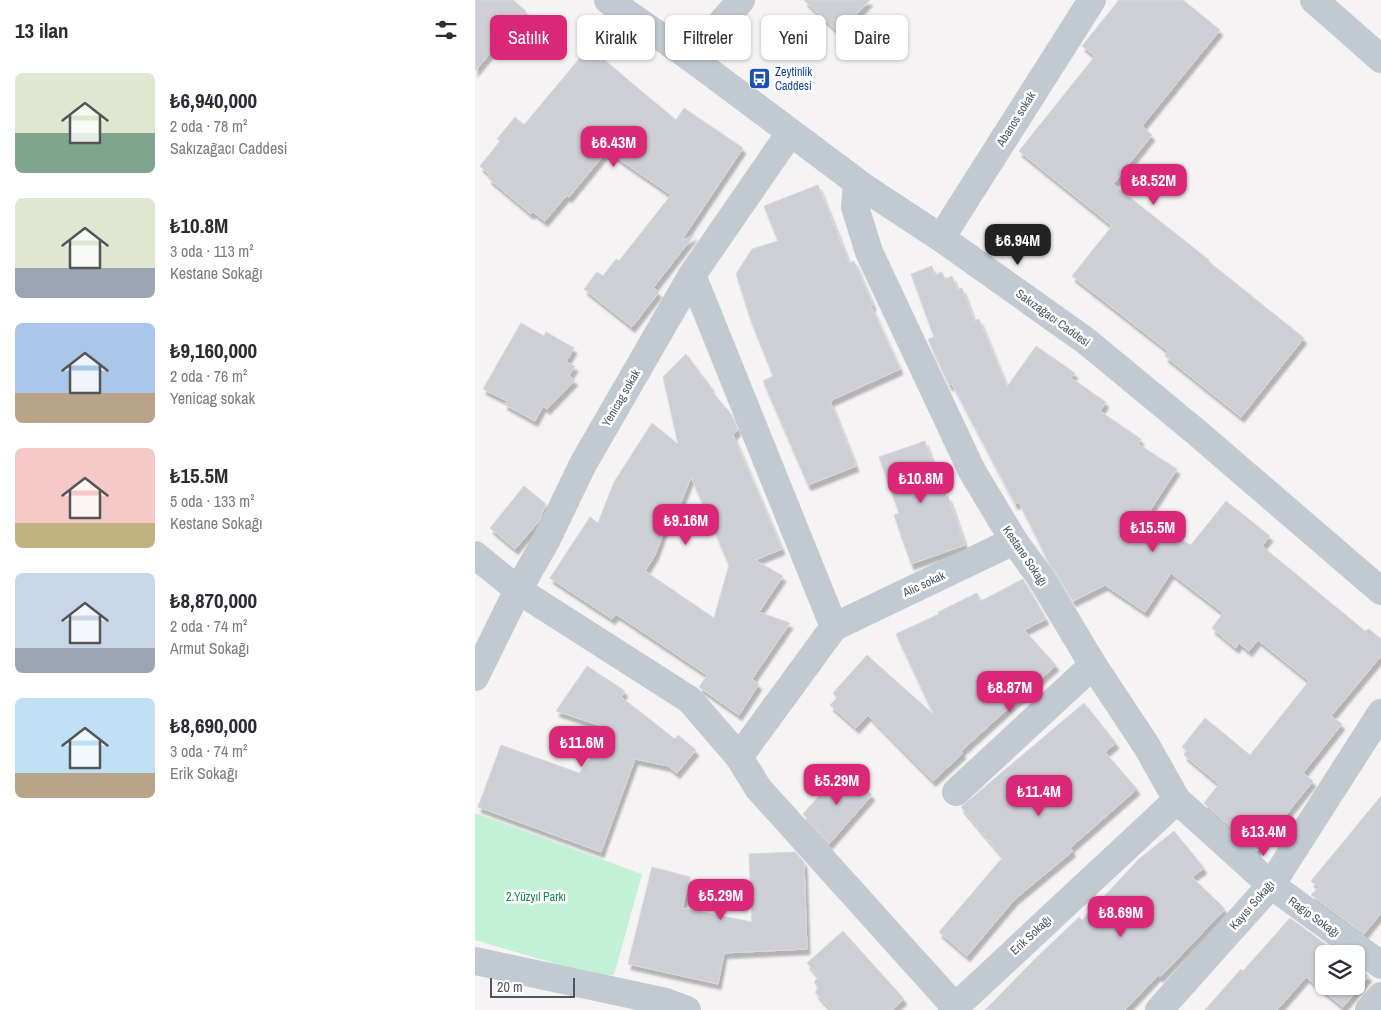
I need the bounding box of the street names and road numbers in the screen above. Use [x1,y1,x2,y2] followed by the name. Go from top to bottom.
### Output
[992,88,1039,150] street label: Abanos sokak
[1013,286,1093,350] street label: Sakızağacı Caddesi
[598,366,644,430] street label: Yenicag sokak
[999,523,1051,589] street label: Kestane Sokağı
[899,567,948,601] street label: Alic sokak
[1226,877,1278,933] street label: Kayısı Sokağı
[1285,893,1343,941] street label: Ragip Sokağı
[1007,912,1055,958] street label: Erik Sokağı

